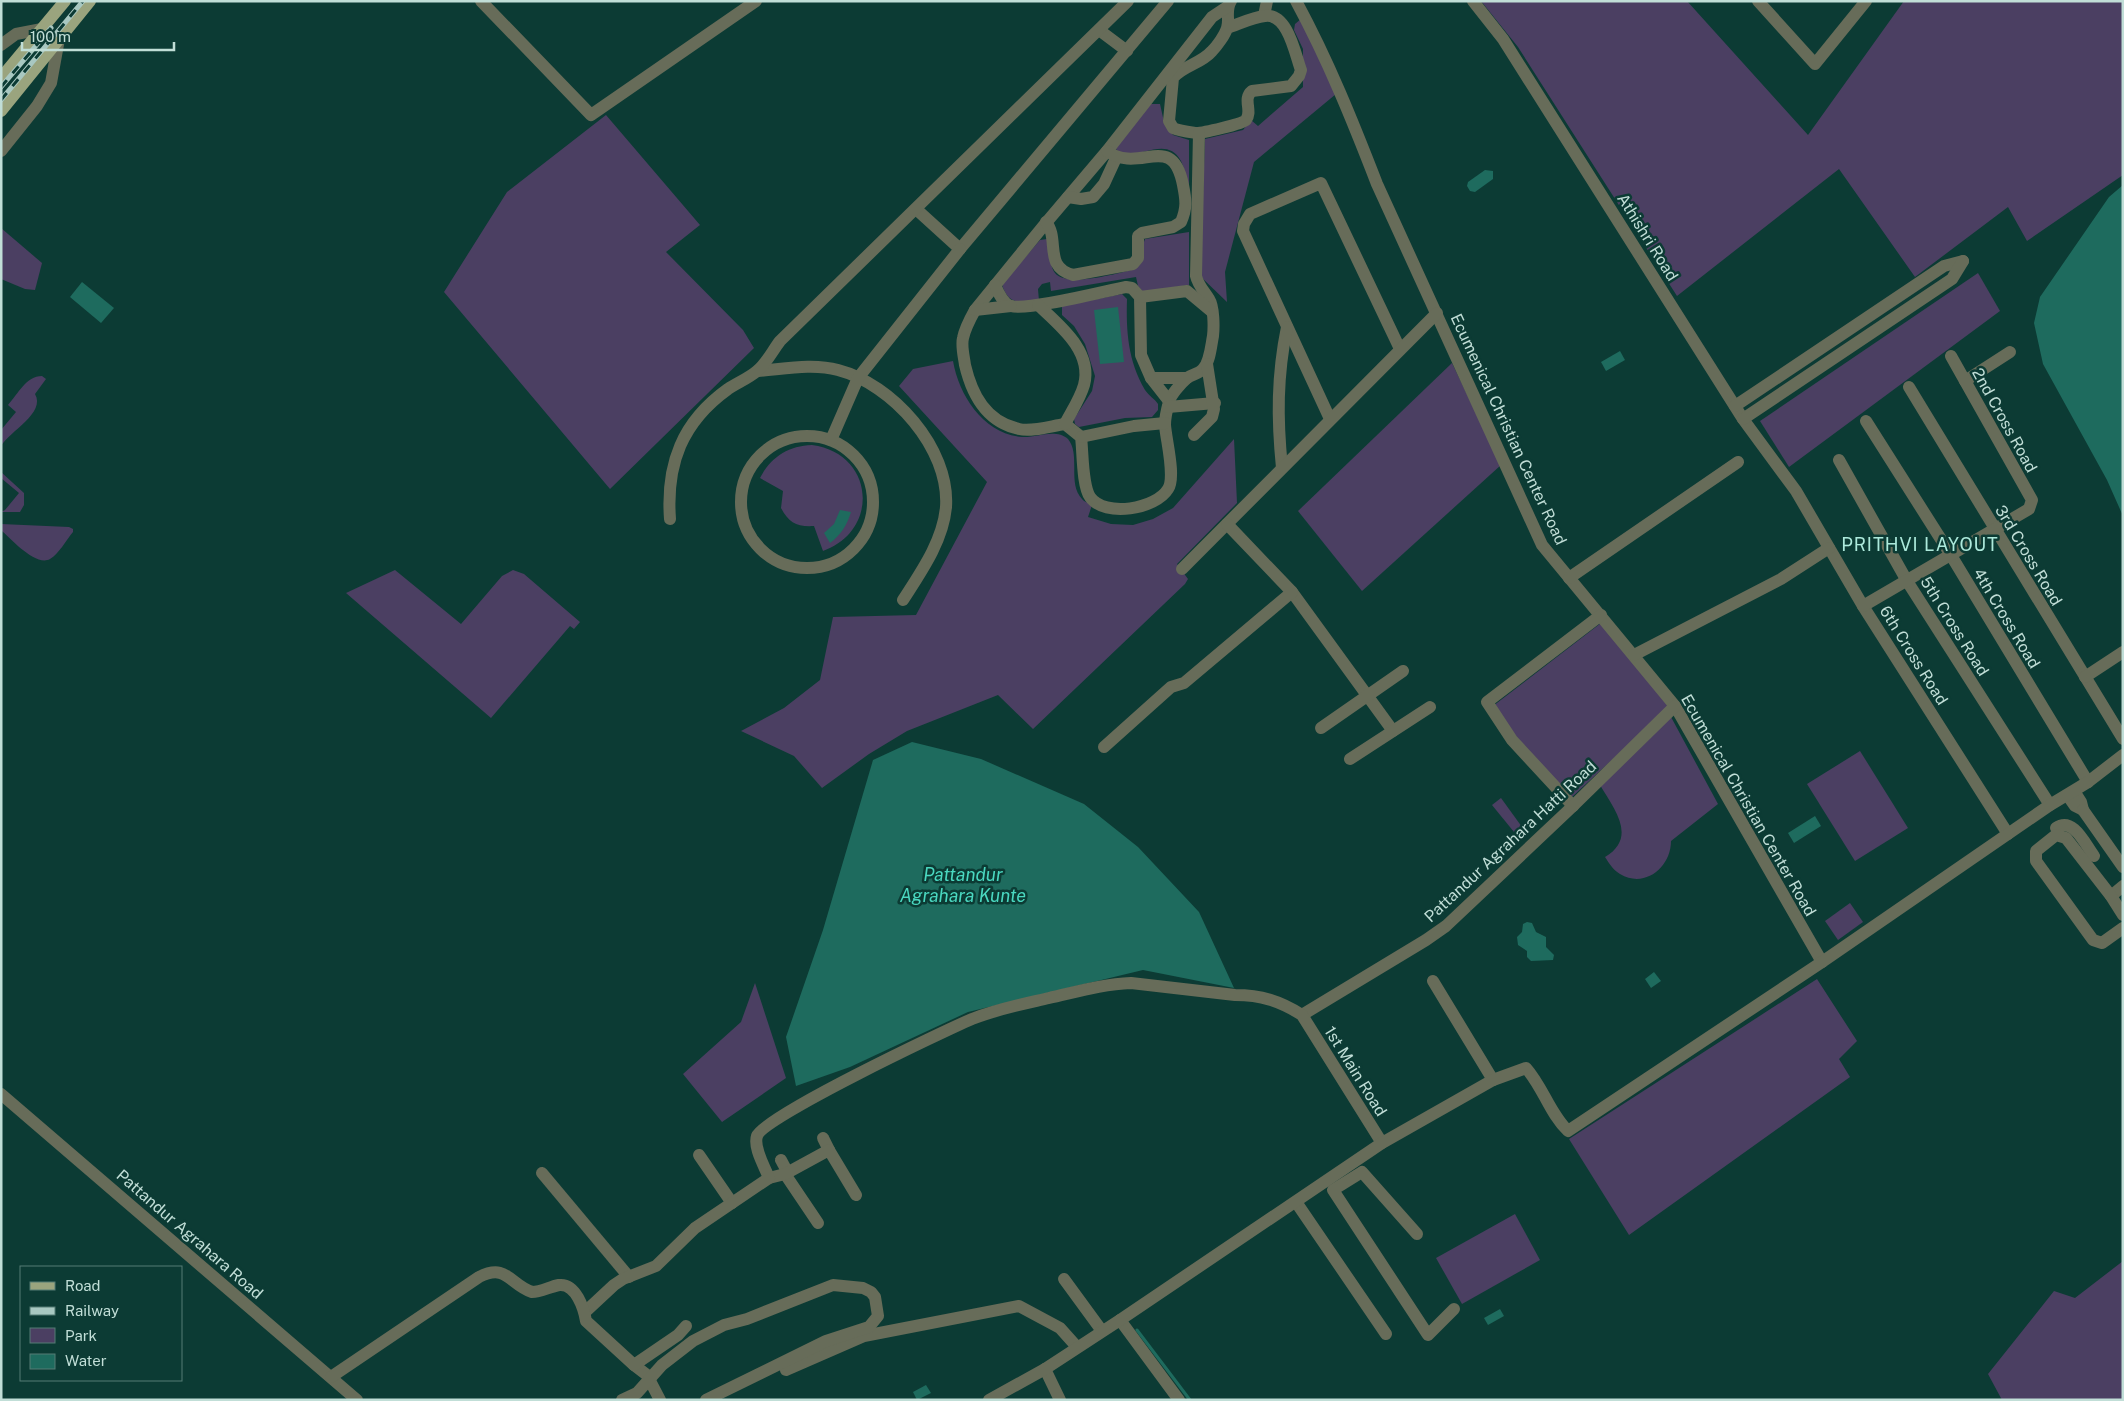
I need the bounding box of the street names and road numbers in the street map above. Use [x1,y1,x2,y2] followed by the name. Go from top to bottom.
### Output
[1613,190,1682,284] street label: Athishri Road
[1447,311,1571,548] street label: Ecumenical Christian Center Road
[1968,365,2041,476] street label: 2nd Cross Road
[1991,502,2066,609] street label: 3rd Cross Road
[1969,565,2044,672] street label: 4th Cross Road
[1916,573,1993,679] street label: 5th Cross Road
[1875,602,1952,708] street label: 6th Cross Road
[1677,691,1820,919] street label: Ecumenical Christian Center Road
[1420,757,1600,926] street label: Pattandur Agrahara Hatti Road
[1320,1023,1391,1120] street label: 1st Main Road
[113,1166,267,1303] street label: Pattandur Agrahara Road

